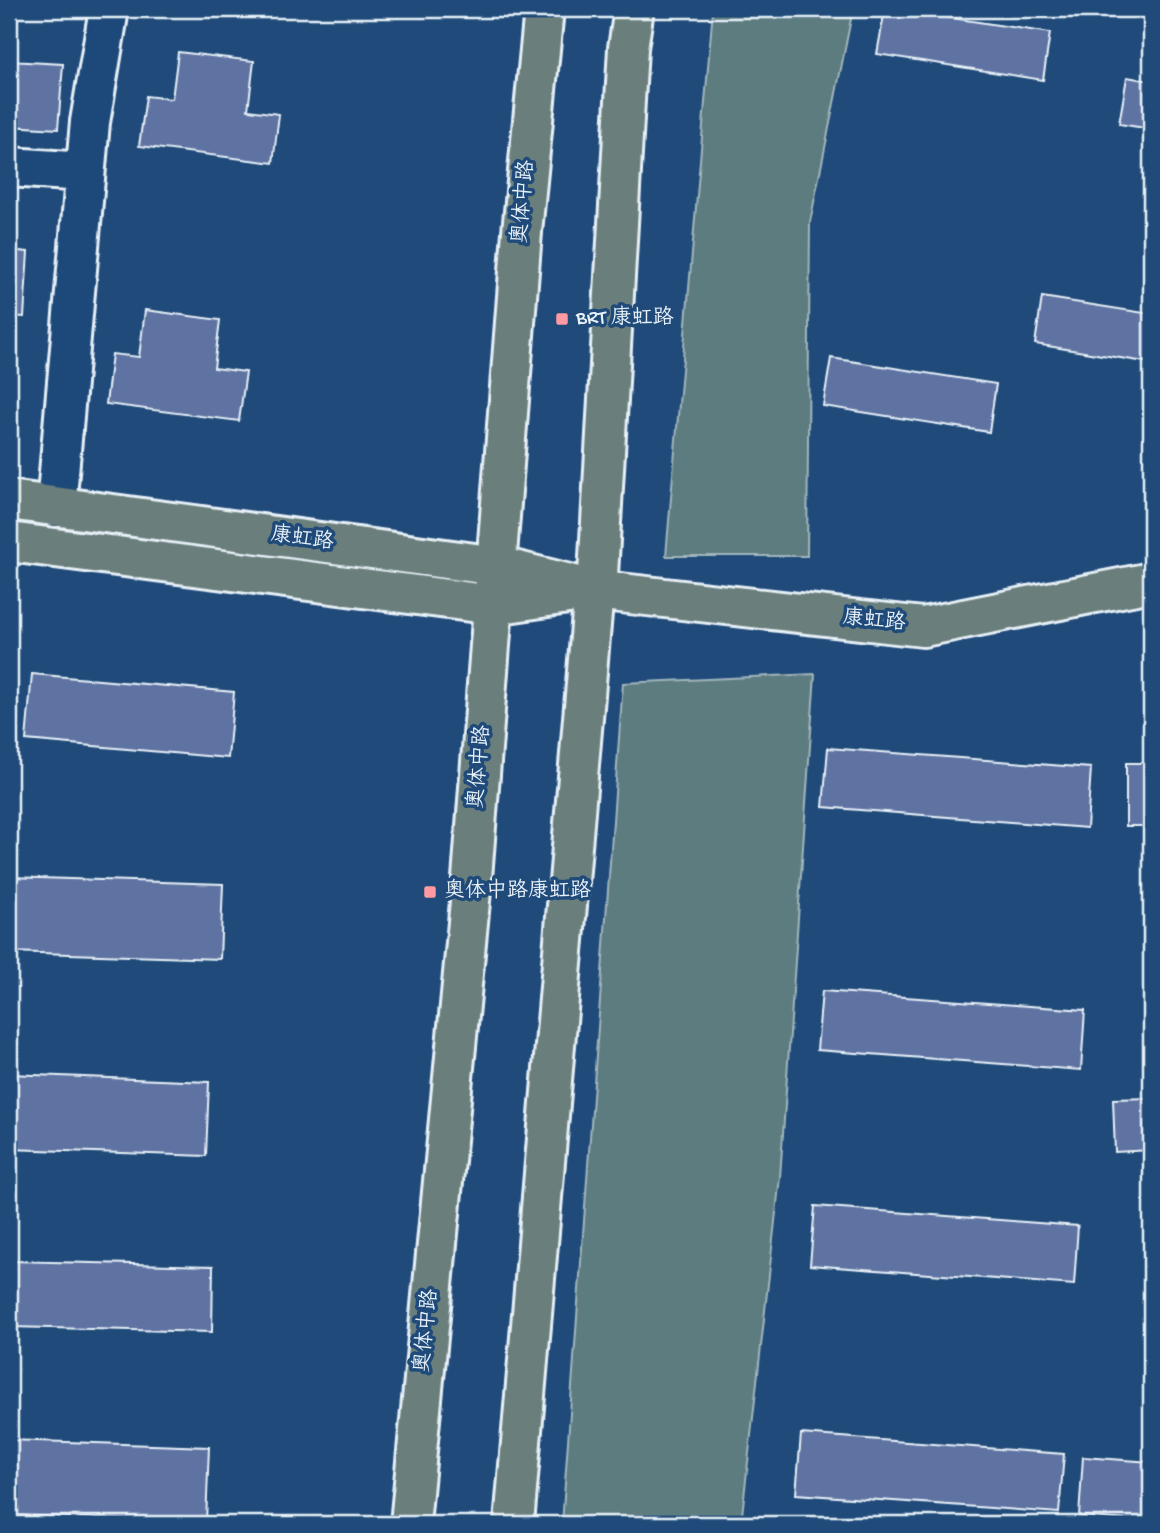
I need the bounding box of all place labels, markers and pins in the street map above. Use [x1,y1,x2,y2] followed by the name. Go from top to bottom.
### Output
[575,305,674,332] place label: BRT 康虹路
[554,311,570,327] marker: BRT 康虹路
[444,878,591,905] place label: 奥体中路康虹路
[422,884,438,900] marker: 奥体中路康虹路

